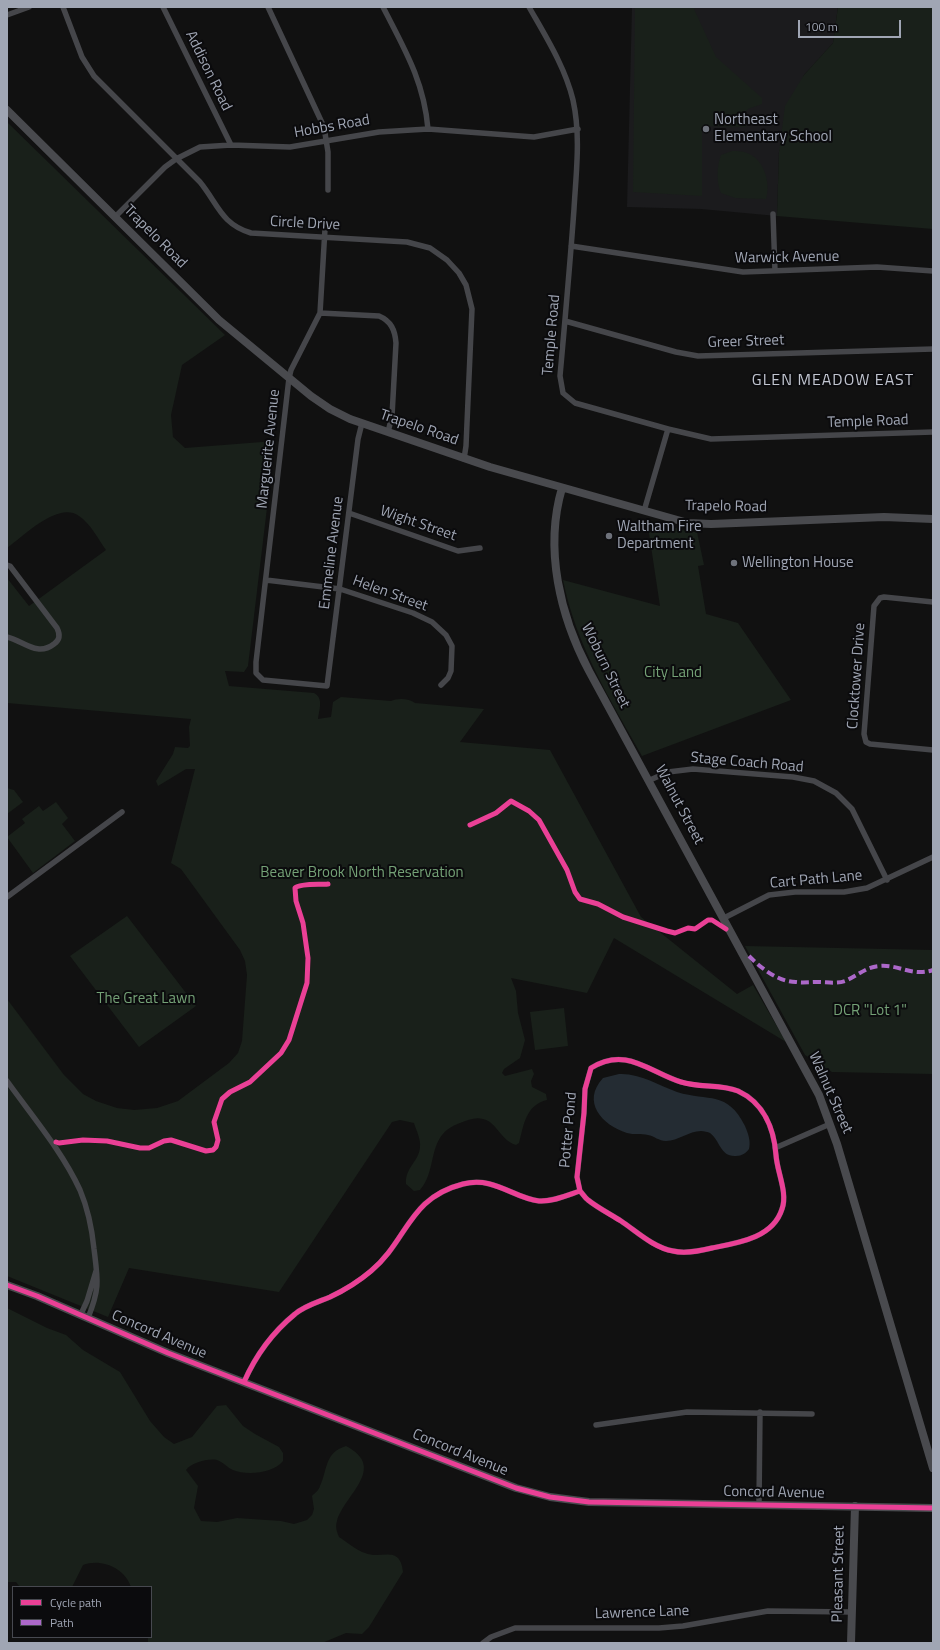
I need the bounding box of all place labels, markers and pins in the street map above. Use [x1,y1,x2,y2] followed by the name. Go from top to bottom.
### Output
[714,111,832,146] place label: Northeast Elementary School
[701,124,711,134] marker: Northeast Elementary School
[617,518,702,553] place label: Waltham Fire Department
[604,531,614,541] marker: Waltham Fire Department
[742,554,854,572] place label: Wellington House
[729,558,739,568] marker: Wellington House

